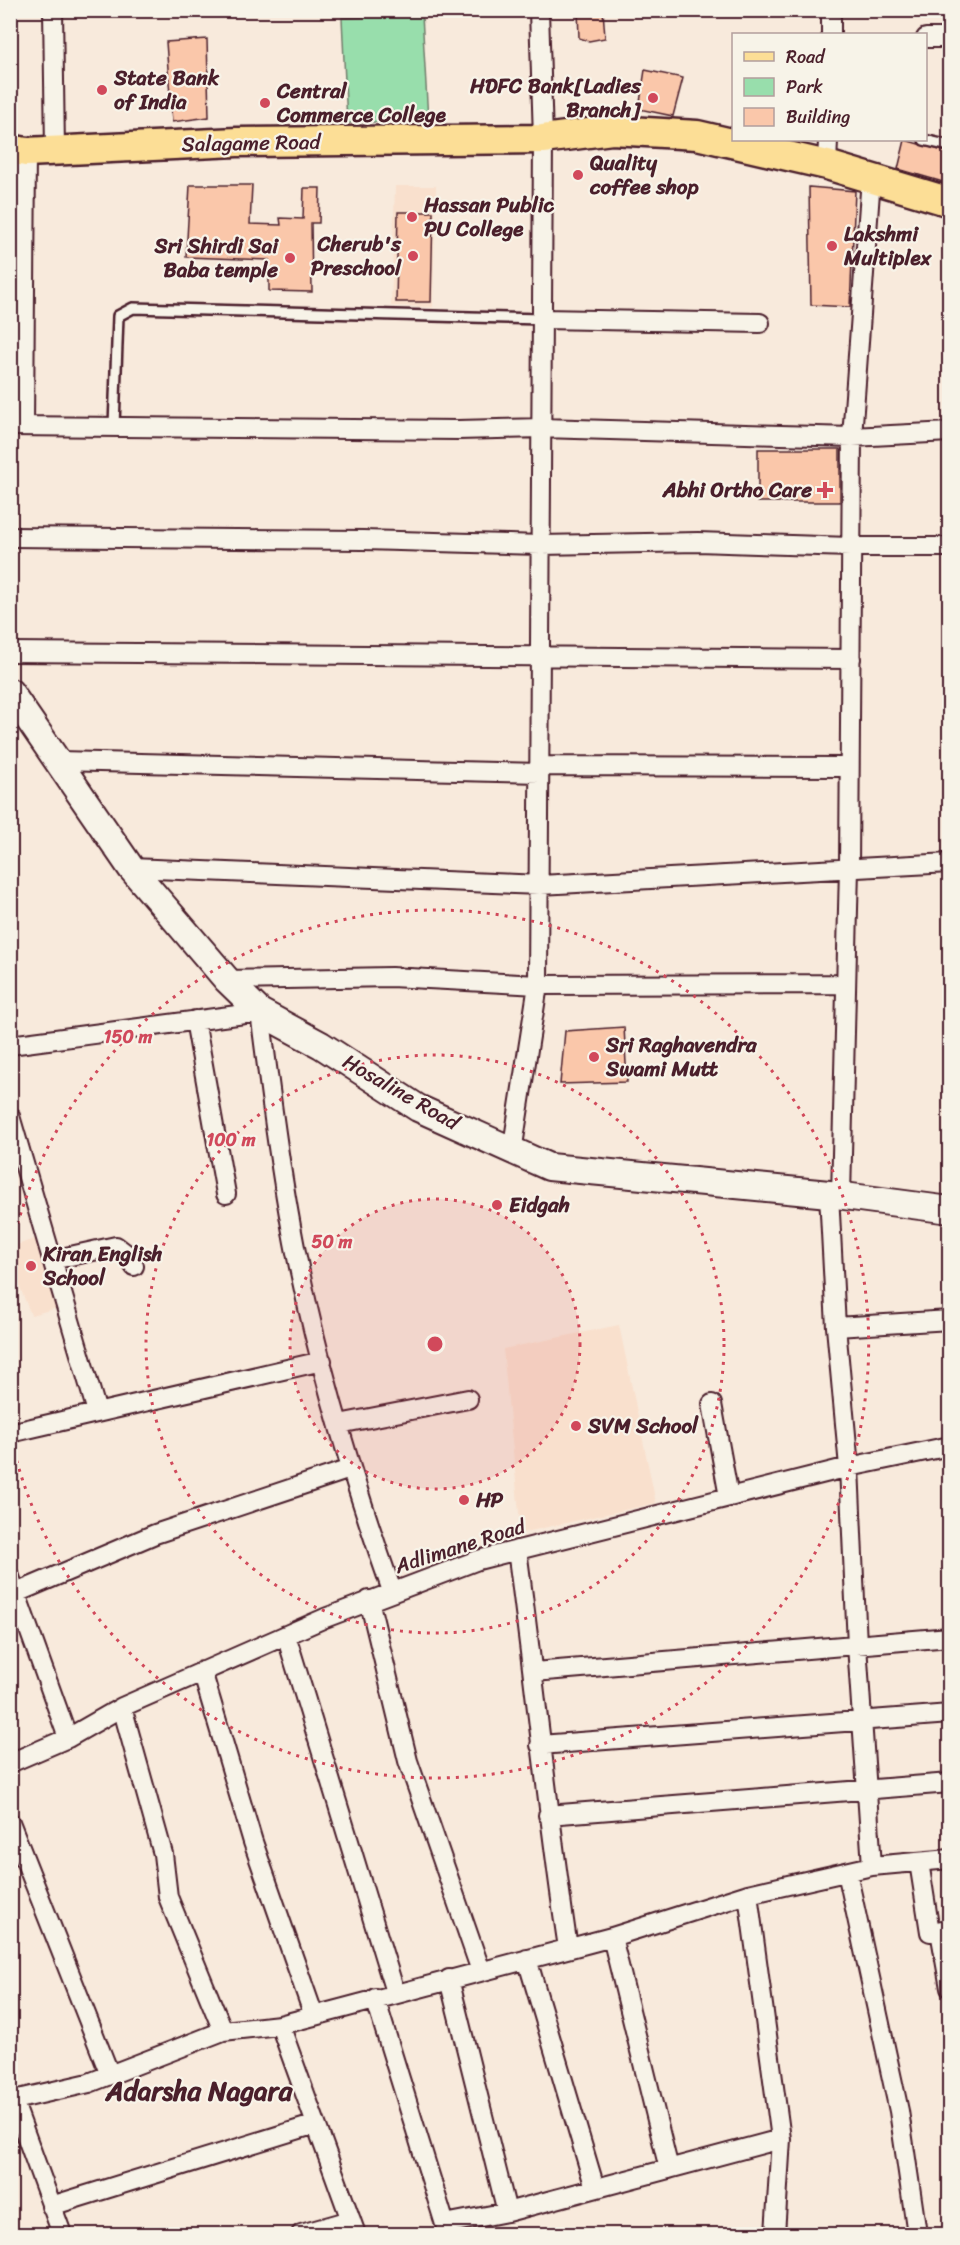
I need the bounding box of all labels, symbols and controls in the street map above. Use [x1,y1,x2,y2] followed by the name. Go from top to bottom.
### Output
[732,33,927,141] legend
[786,41,826,73] text: Road
[113,59,220,121] place label: State Bank of India
[469,67,642,129] place label: HDFC Bank[Ladies Branch]
[786,71,823,103] text: Park
[276,72,447,134] place label: Central Commerce College
[95,83,109,97] marker: State Bank of India
[646,91,660,105] marker: HDFC Bank[Ladies Branch]
[258,96,272,110] marker: Central Commerce College
[786,101,850,133] text: Building
[181,123,323,163] street label: Salagame Road
[589,144,699,206] place label: Quality coffee shop
[571,168,585,182] marker: Quality coffee shop
[423,186,554,248] place label: Hassan Public PU College
[405,210,419,224] marker: Hassan Public PU College
[843,215,933,277] place label: Lakshmi Multiplex
[311,225,402,287] place label: Cherub's Preschool
[153,227,279,289] place label: Sri Shirdi Sai Baba temple
[825,239,839,253] marker: Lakshmi Multiplex
[406,249,420,263] marker: Cherub's Preschool
[283,251,297,265] marker: Sri Shirdi Sai Baba temple
[662,471,812,509] place label: Abhi Ortho Care
[816,481,834,499] marker: Abhi Ortho Care
[104,1021,152,1053] text: 150 m
[605,1026,758,1088] place label: Sri Raghavendra Swami Mutt
[335,1043,469,1142] street label: Hosaline Road
[587,1050,601,1064] marker: Sri Raghavendra Swami Mutt
[207,1124,256,1156] text: 100 m
[509,1186,570,1224] place label: Eidgah
[490,1198,504,1212] marker: Eidgah
[312,1226,353,1258] text: 50 m
[42,1235,163,1297] place label: Kiran English School
[24,1259,38,1273] marker: Kiran English School
[425,1334,445,1354] centre of rings
[587,1407,699,1445] place label: SVM School
[569,1419,583,1433] marker: SVM School
[475,1481,504,1519] place label: HP
[457,1493,471,1507] marker: HP
[389,1506,532,1585] street label: Adlimane Road
[105,2067,294,2115] district label: Adarsha Nagara

